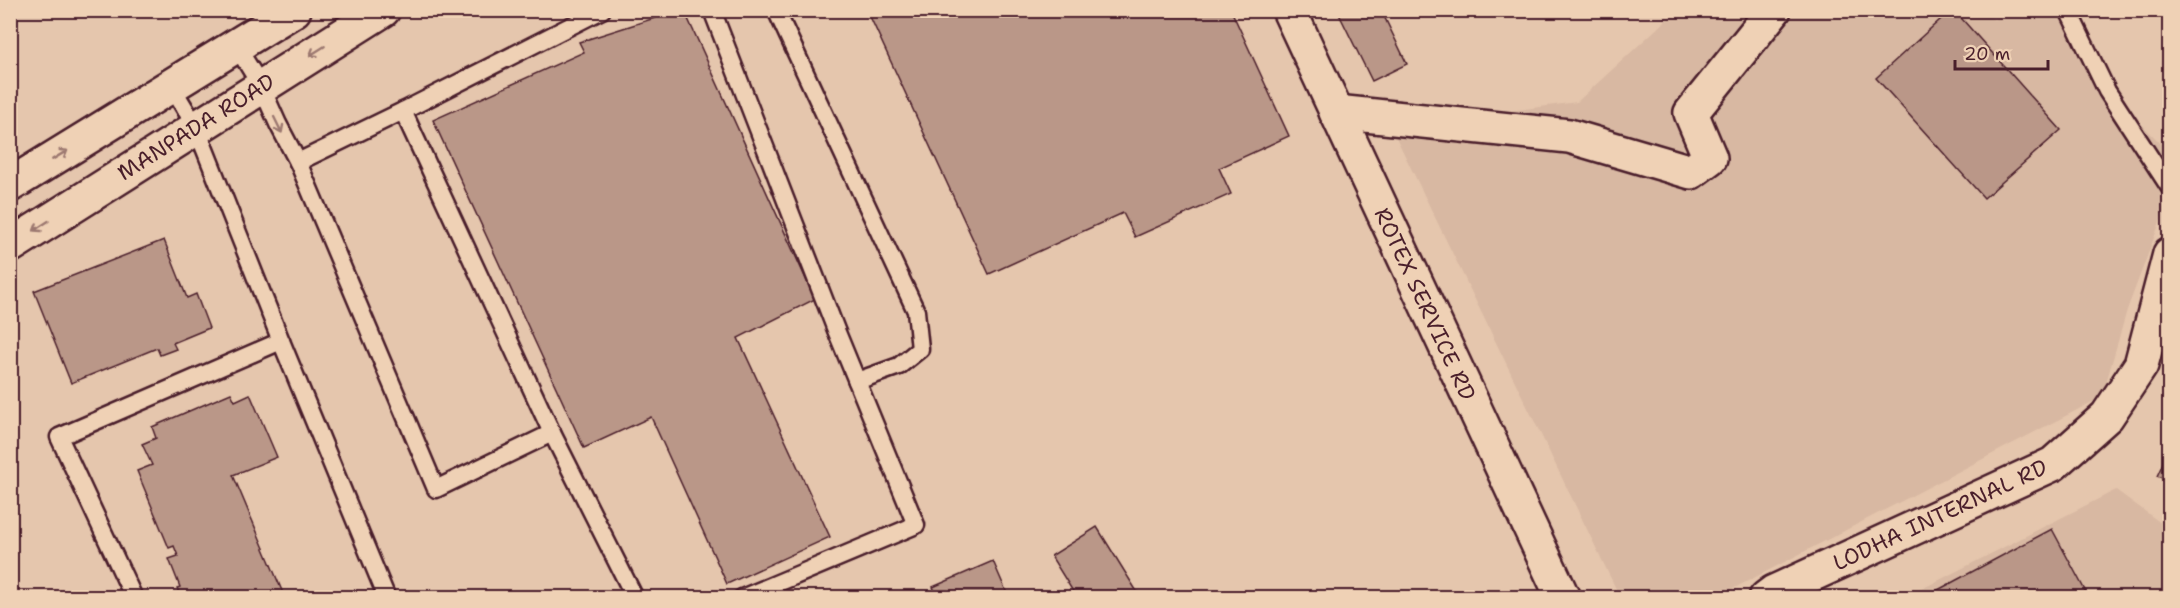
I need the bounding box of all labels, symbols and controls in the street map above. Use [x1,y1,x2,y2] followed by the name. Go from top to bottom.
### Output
[1955,33,2048,71] scale bar
[1964,42,2010,66] text: 20 m
[309,46,326,58] one-way arrow
[112,67,280,187] street label: MANPADA ROAD
[273,115,285,133] one-way arrow
[52,149,69,162] one-way arrow
[1368,203,1482,405] street label: ROTEX SERVICE RD
[33,220,50,232] one-way arrow
[1828,453,2052,577] street label: LODHA INTERNAL RD

